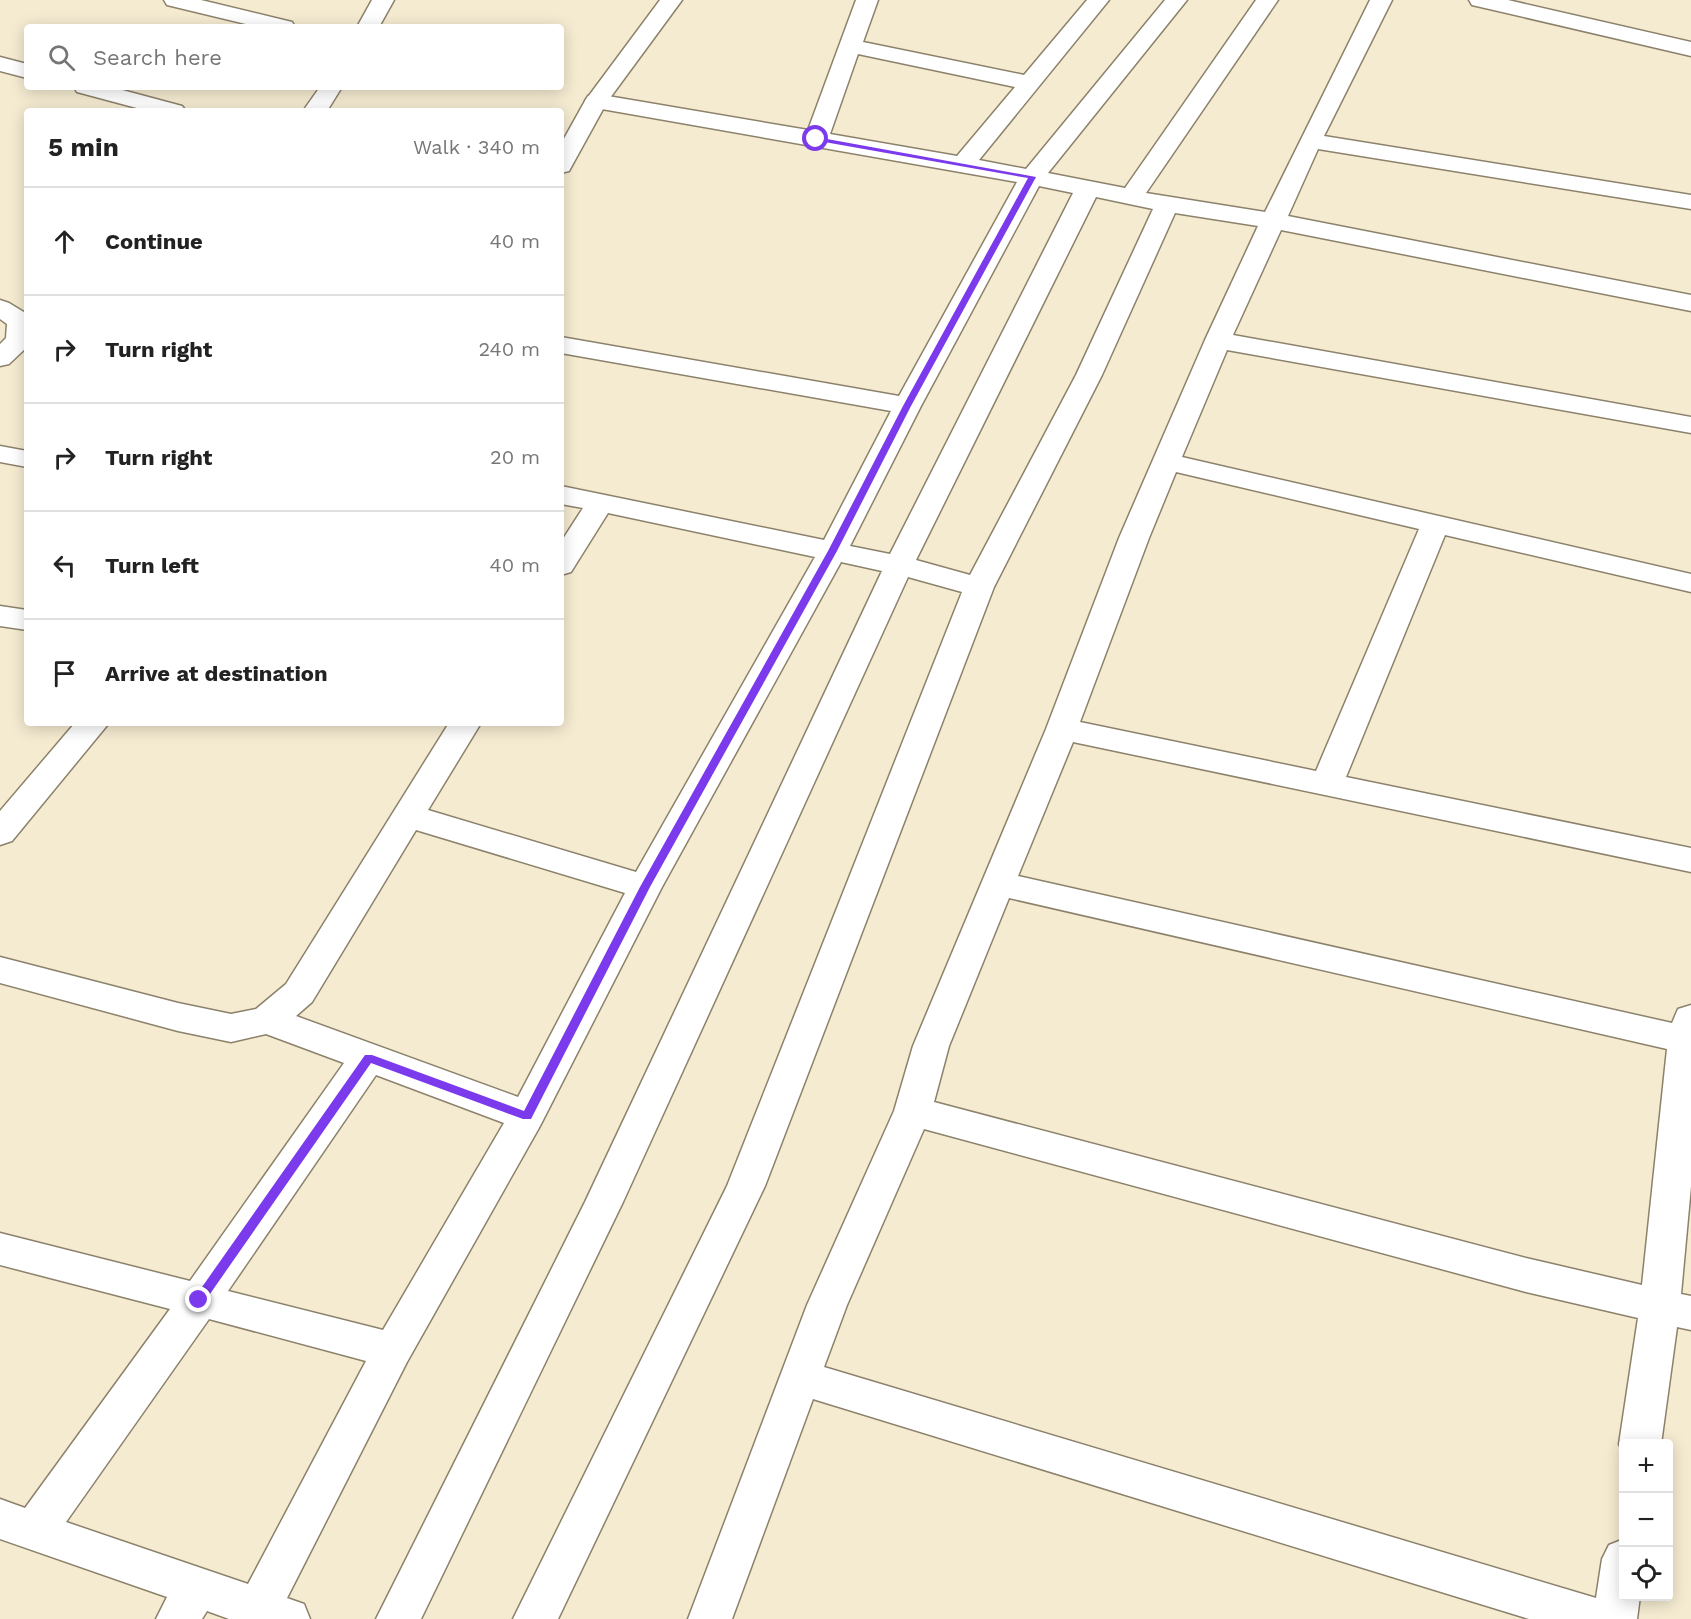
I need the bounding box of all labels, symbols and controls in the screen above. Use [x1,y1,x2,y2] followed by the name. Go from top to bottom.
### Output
[24,24,564,90] search box
[45,41,78,74] icon: search
[93,45,222,70] text: Search here
[802,125,828,151] route start
[48,132,119,162] text: 5 min
[413,135,540,159] text: Walk · 340 m
[48,225,81,258] icon: ahead
[105,229,203,254] text: Continue
[489,229,540,253] text: 40 m
[48,333,81,366] icon: right
[105,337,212,362] text: Turn right
[478,337,540,361] text: 240 m
[48,441,81,474] icon: right
[105,445,212,470] text: Turn right
[490,445,540,469] text: 20 m
[48,549,81,582] icon: left
[105,553,199,578] text: Turn left
[489,553,540,577] text: 40 m
[48,657,81,690] icon: arrive
[105,661,328,686] text: Arrive at destination
[185,1286,211,1312] route end
[1619,1439,1673,1601] map controls
[1619,1439,1673,1493] button: +
[1619,1493,1673,1547] button: −
[1619,1547,1673,1601] button: locate

